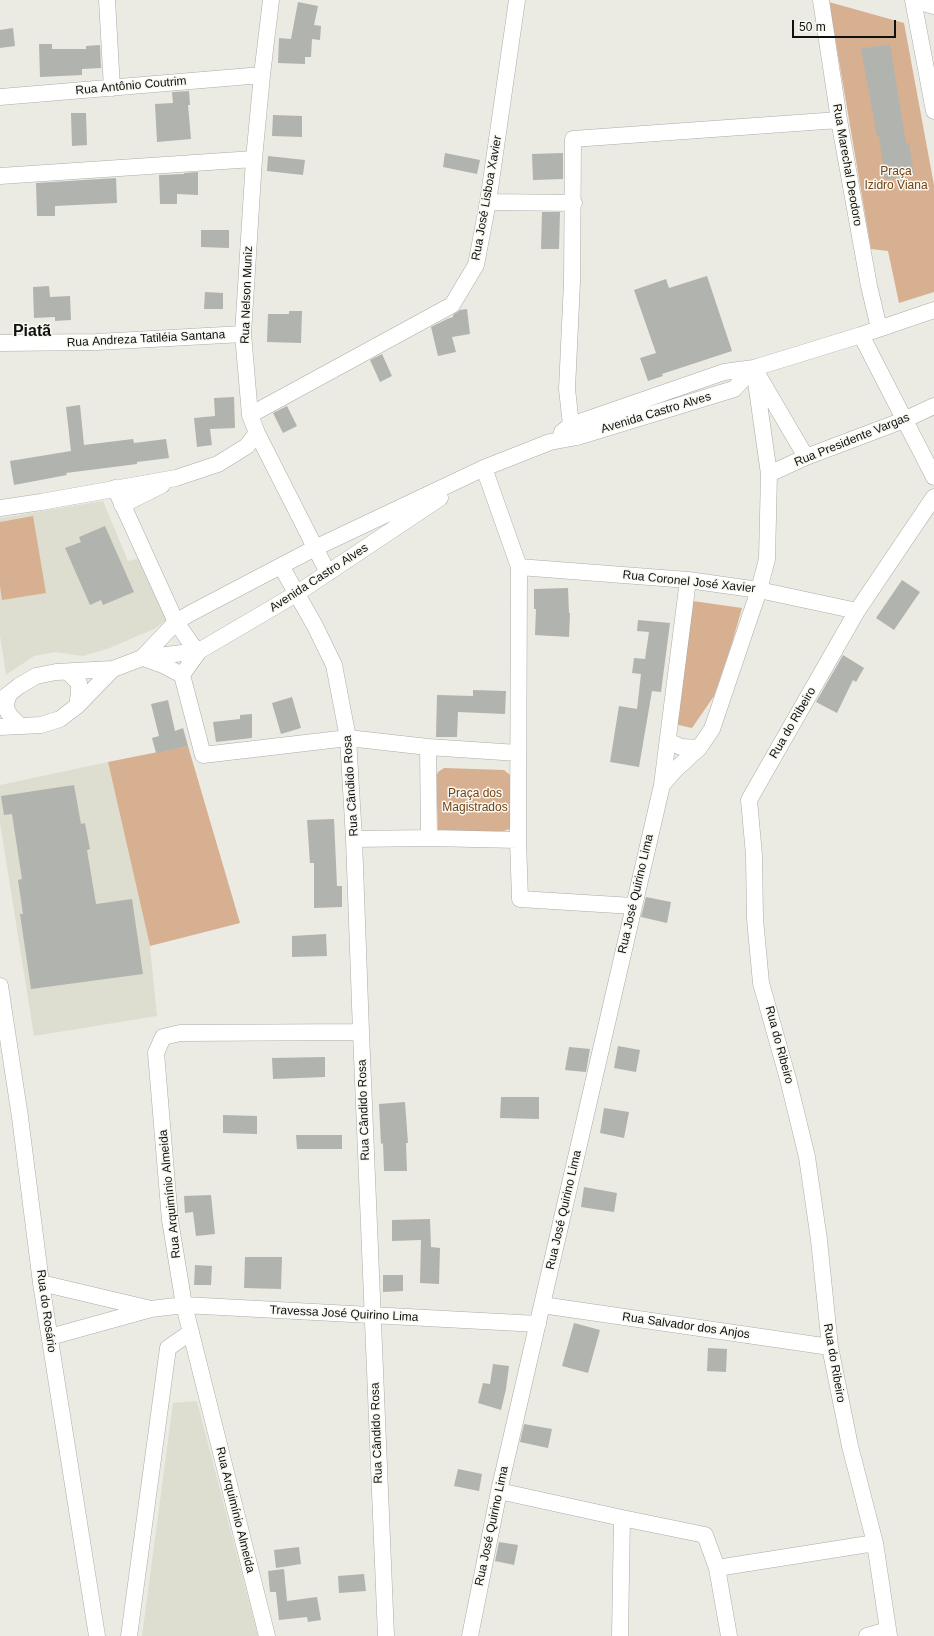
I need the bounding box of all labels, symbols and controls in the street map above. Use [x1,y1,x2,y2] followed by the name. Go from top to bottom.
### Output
[794,12,898,38] scale bar
[799,20,826,34] text: 50 m
[75,74,187,98] street label: Rua Antônio Coutrim
[829,103,865,227] street label: Rua Marechal Deodoro
[469,134,505,262] street label: Rua José Lisboa Xavier
[864,165,928,193] park label: Praça Izidro Viana
[238,246,256,344] street label: Rua Nelson Muniz
[13,322,51,342] district label: Piatã
[66,328,226,350] street label: Rua Andreza Tatiléia Santana
[599,389,713,437] street label: Avenida Castro Alves
[792,410,912,470] street label: Rua Presidente Vargas
[267,541,371,615] street label: Avenida Castro Alves
[622,568,756,596] street label: Rua Coronel José Xavier
[767,685,819,761] street label: Rua do Ribeiro
[340,735,362,837] street label: Rua Cândido Rosa
[442,787,508,815] park label: Praça dos Magistrados
[615,833,657,955] street label: Rua José Quirino Lima
[762,1004,796,1086] street label: Rua do Ribeiro
[355,1059,373,1161] street label: Rua Cândido Rosa
[156,1129,184,1259] street label: Rua Arquimínio Almeida
[543,1149,585,1271] street label: Rua José Quirino Lima
[33,1269,59,1353] street label: Rua do Rosário
[269,1303,419,1325] street label: Travessa José Quirino Lima
[621,1310,751,1342] street label: Rua Salvador dos Anjos
[820,1322,848,1404] street label: Rua do Ribeiro
[368,1382,386,1484] street label: Rua Cândido Rosa
[212,1445,258,1575] street label: Rua Arquimínio Almeida
[472,1465,512,1587] street label: Rua José Quirino Lima

